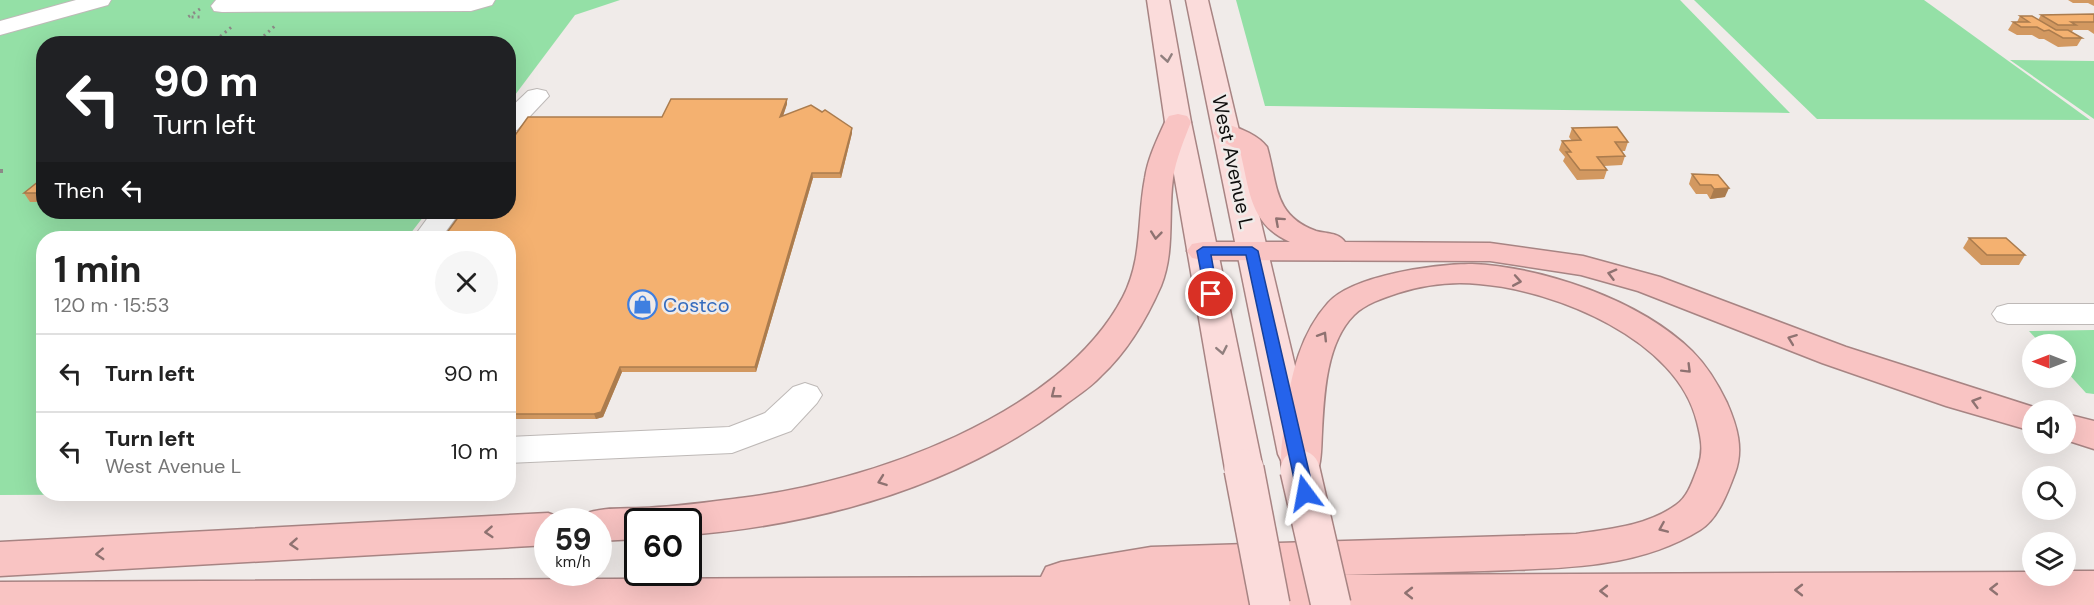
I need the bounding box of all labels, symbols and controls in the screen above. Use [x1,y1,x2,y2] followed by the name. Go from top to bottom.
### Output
[1160,52,1173,62] one-way arrow
[153,54,259,109] text: 90 m
[54,60,132,138] icon: left
[1206,93,1260,231] street label: West Avenue L
[153,107,256,142] text: Turn left
[116,174,149,207] icon: left
[54,176,104,205] text: Then
[1276,217,1286,228] one-way arrow
[1150,230,1162,240] one-way arrow
[54,246,142,293] text: 1 min
[435,251,498,314] button: close
[1185,268,1236,319] pin
[1607,268,1617,281] one-way arrow
[1511,274,1521,287] one-way arrow
[1194,277,1227,310] icon: arrive
[626,289,658,321] shop icon: Costco
[54,292,169,318] text: 120 m · 15:53
[663,292,730,318] place label: Costco
[1316,332,1328,342] one-way arrow
[1787,334,1798,346] one-way arrow
[2022,334,2076,388] north arrow
[2022,334,2076,586] map controls
[1215,344,1228,354] one-way arrow
[54,357,87,390] icon: left
[105,359,195,388] text: Turn left
[444,359,498,388] text: 90 m
[1679,361,1690,372] one-way arrow
[1050,387,1061,398] one-way arrow
[1971,397,1982,409] one-way arrow
[2022,400,2076,454] button: sound
[105,424,195,453] text: Turn left
[54,435,87,468] icon: left
[451,437,498,466] text: 10 m
[105,453,241,479] text: West Avenue L
[1273,461,1337,525] position arrow
[2022,466,2076,520] button: search
[877,474,888,487] one-way arrow
[624,508,702,586] speed limit sign: 60
[555,520,592,559] text: 59
[1659,521,1670,533] one-way arrow
[485,526,494,539] one-way arrow
[2022,532,2076,586] button: layers
[290,538,299,551] one-way arrow
[95,548,104,561] one-way arrow
[555,552,591,572] text: km/h
[1989,583,1998,595] one-way arrow
[1794,584,1803,596] one-way arrow
[1599,585,1608,598] one-way arrow
[1404,587,1413,599] one-way arrow

